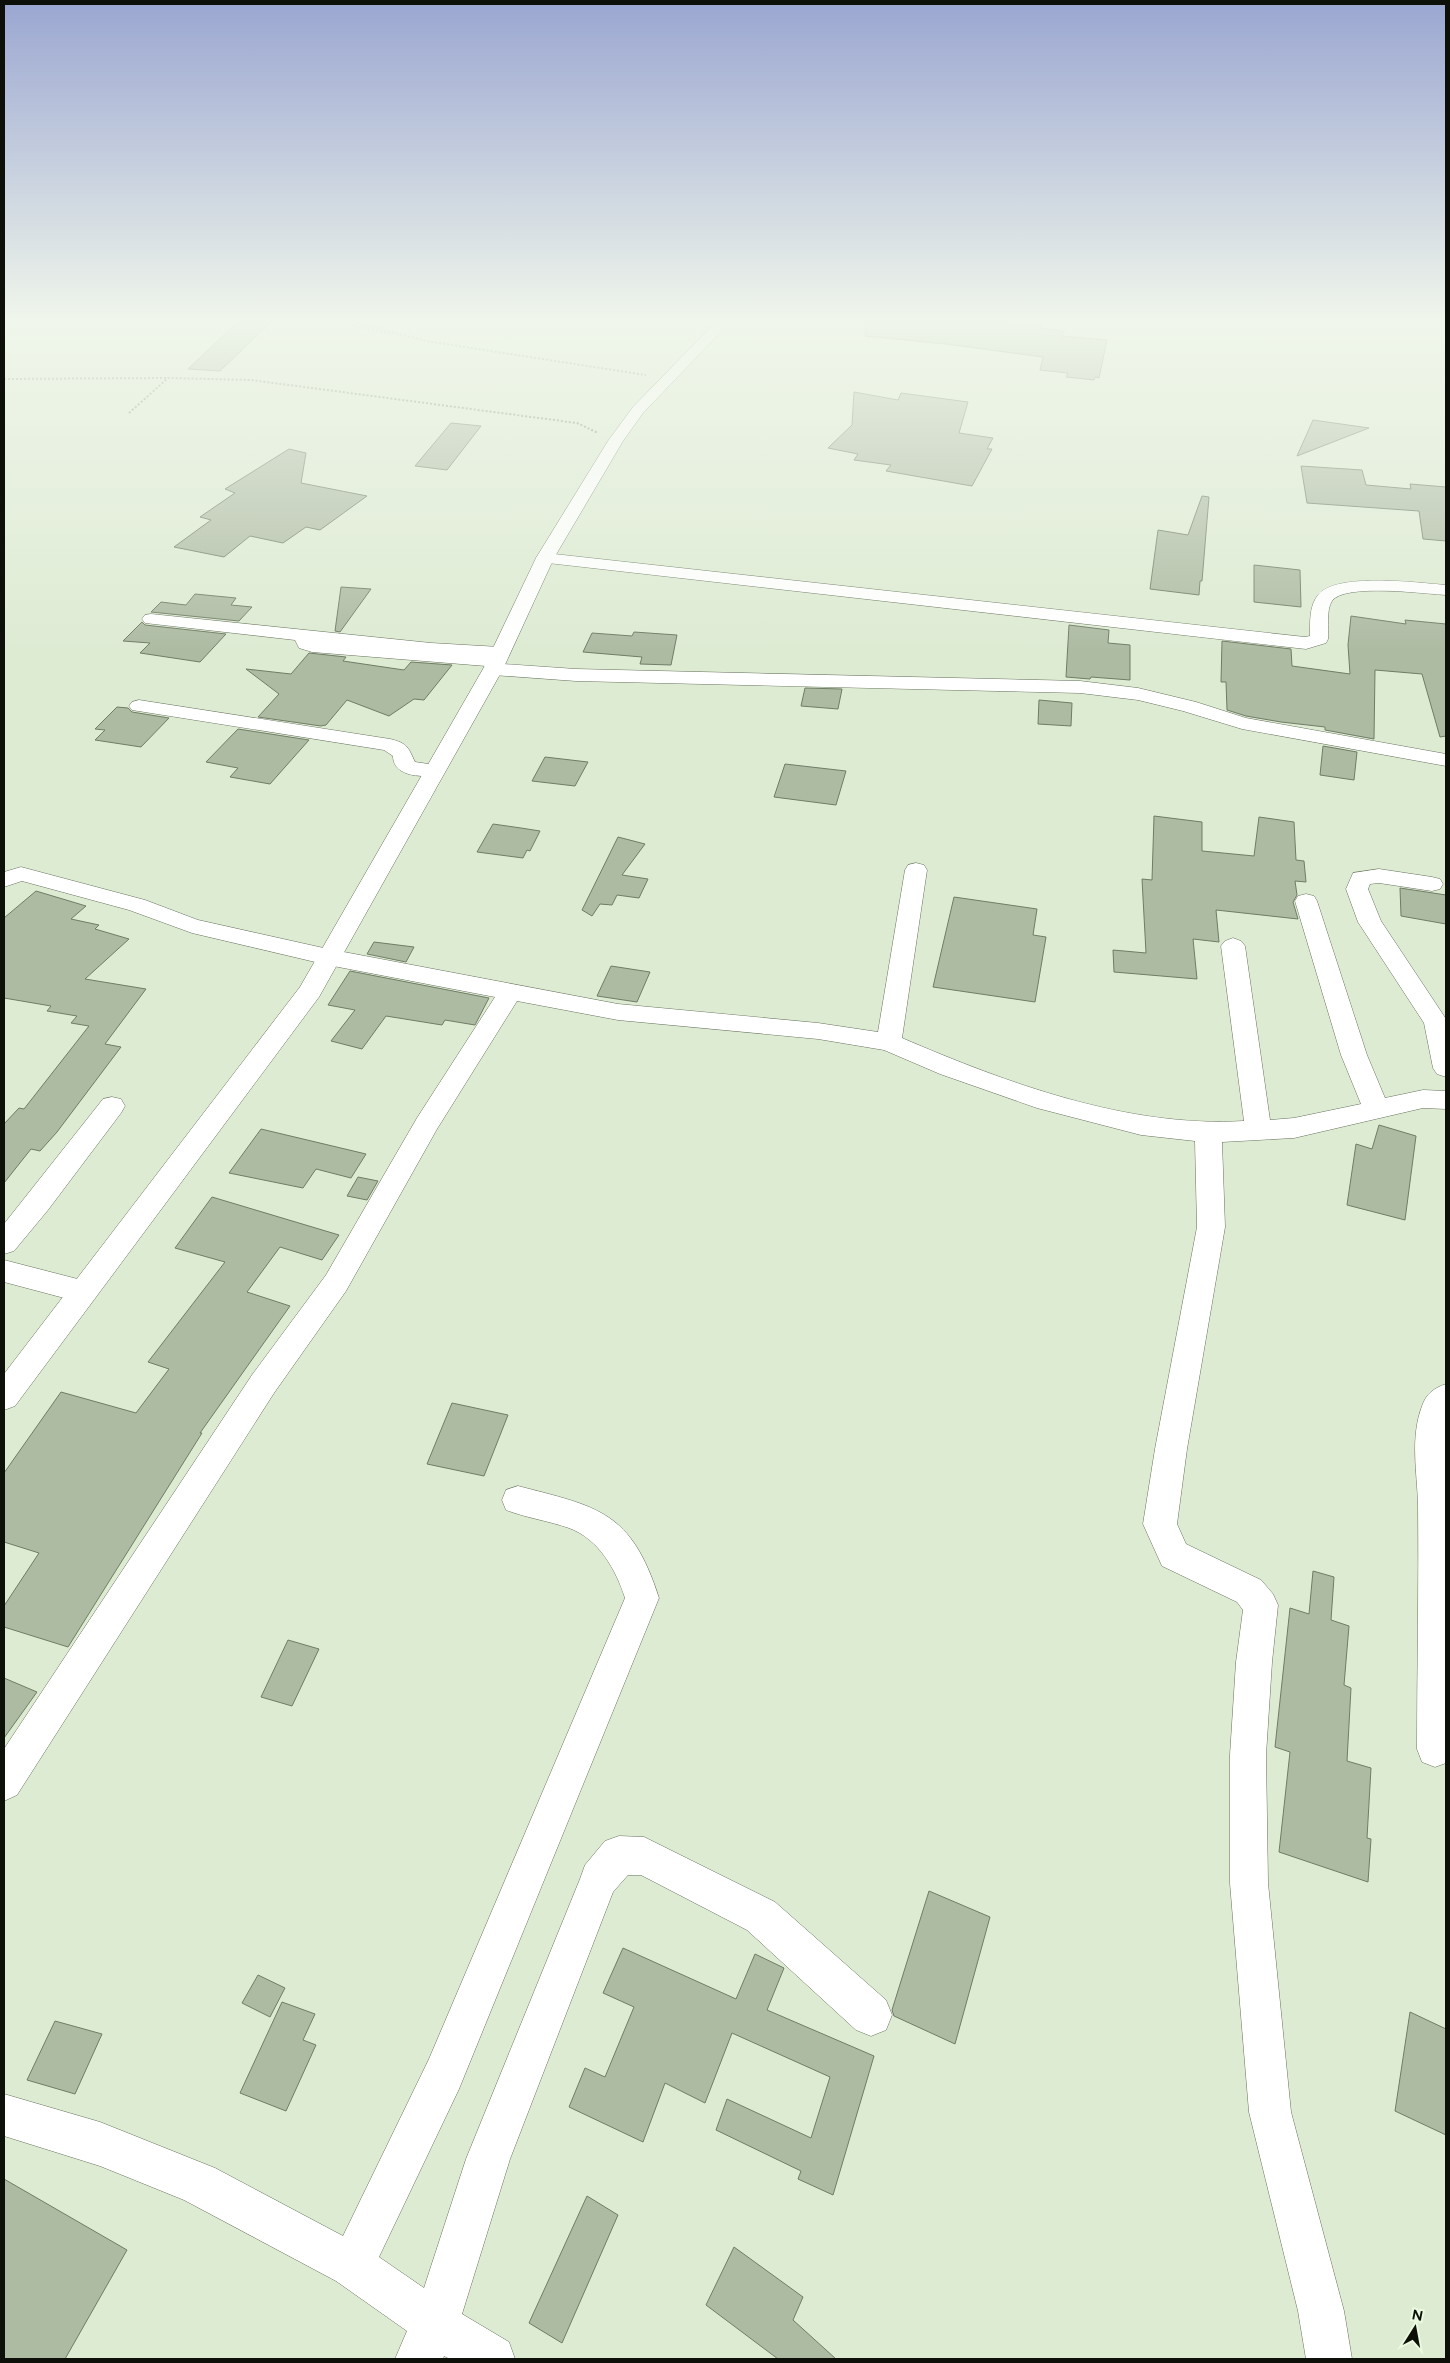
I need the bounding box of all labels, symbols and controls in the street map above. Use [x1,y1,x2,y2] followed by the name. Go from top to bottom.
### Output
[1390,2303,1440,2353] north arrow
[1410,2306,1424,2325] text: N

